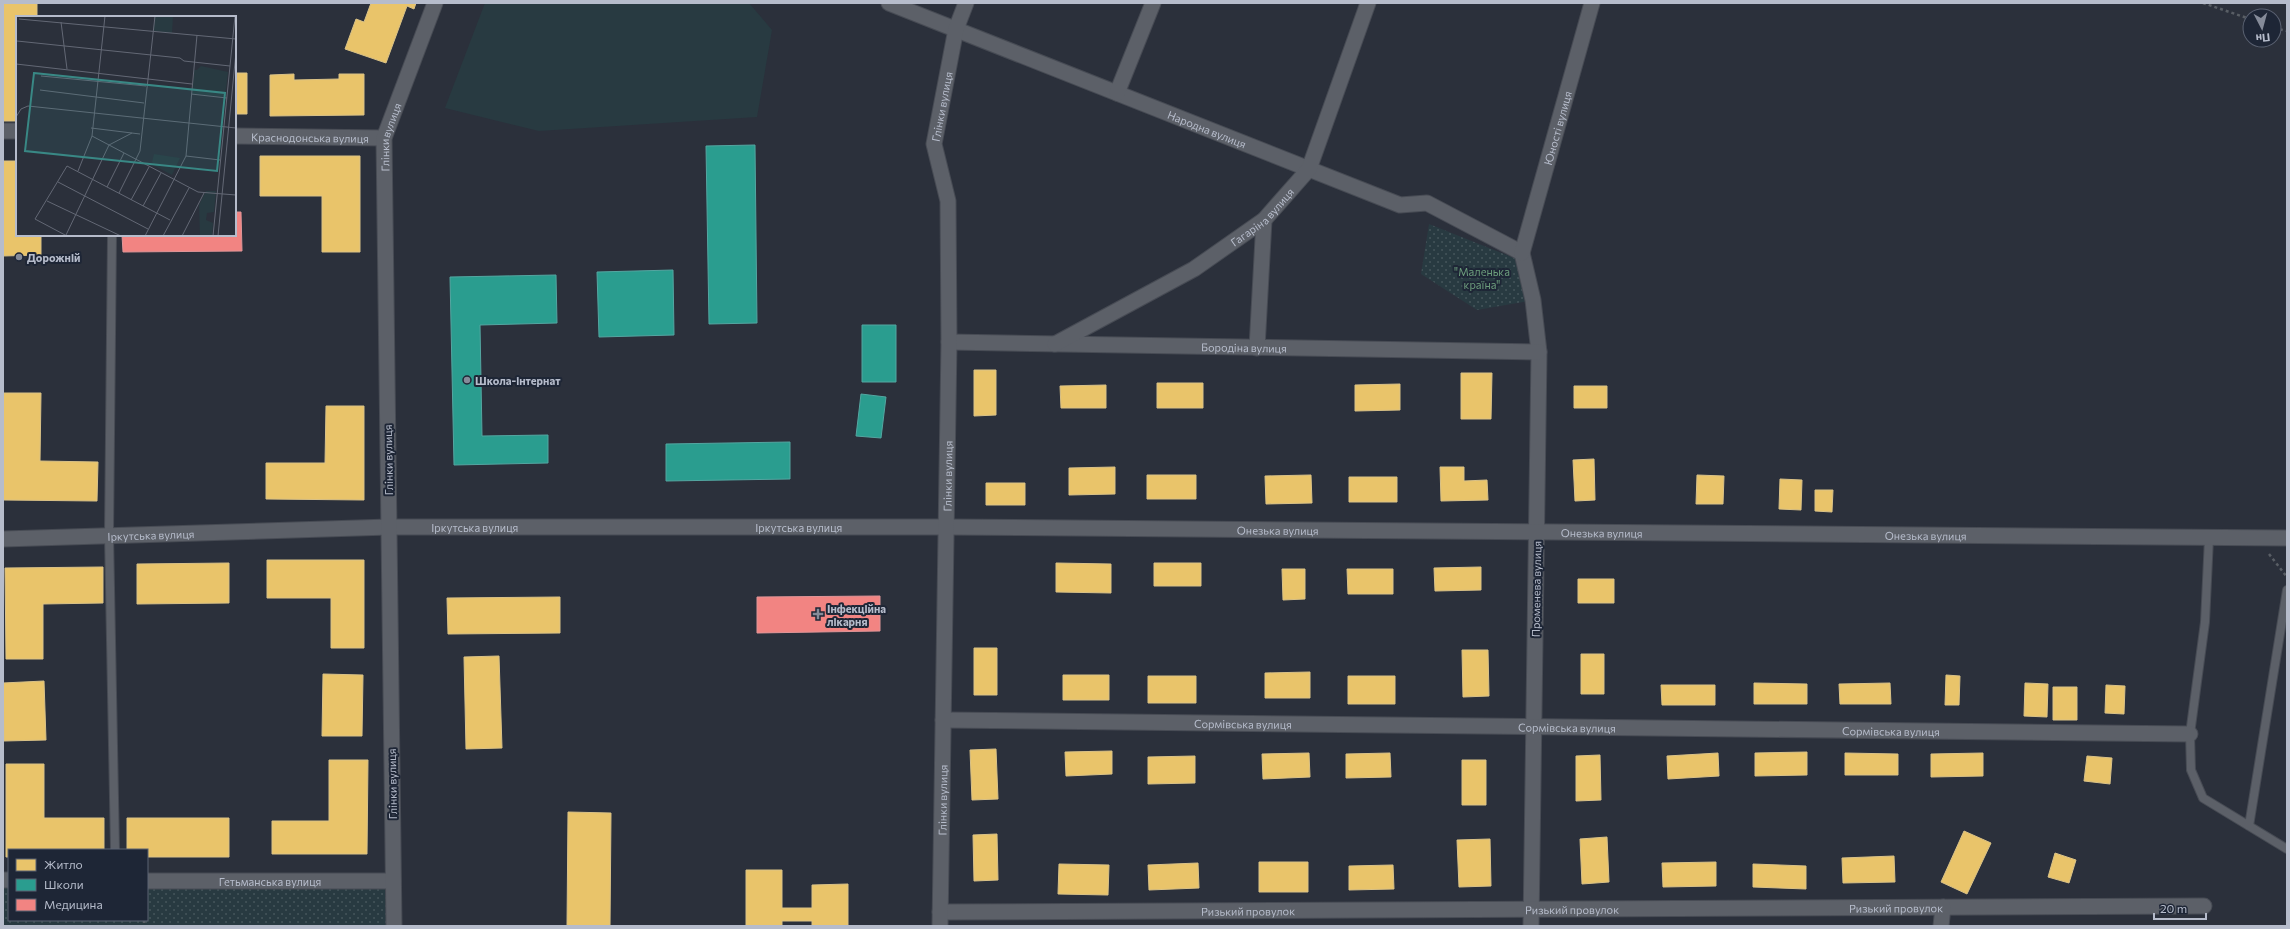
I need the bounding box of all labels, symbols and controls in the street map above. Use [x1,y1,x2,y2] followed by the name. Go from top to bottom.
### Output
[2242,8,2282,48] north arrow
[16,16,236,236] inset map
[2255,31,2271,46] text: Пн
[928,70,954,142] street label: Глінки вулиця
[1541,89,1574,166] street label: Юності вулиця
[378,101,403,172] street label: Глінки вулиця
[1166,107,1248,150] street label: Народна вулиця
[251,130,369,144] street label: Краснодонська вулиця
[1228,185,1296,248] street label: Гагаріна вулиця
[27,251,80,264] place label: Дорожній
[14,252,24,262] marker: Дорожній
[1454,265,1510,291] park label: "Маленька країна"
[1201,340,1287,354] street label: Бородіна вулиця
[475,374,561,387] place label: Школа-інтернат
[462,375,472,385] marker: Школа-інтернат
[381,424,395,496] street label: Глінки вулиця
[940,441,954,512] street label: Глінки вулиця
[431,521,518,534] street label: Іркутська вулиця
[755,521,842,534] street label: Іркутська вулиця
[1237,523,1319,537] street label: Онезька вулиця
[1561,526,1643,539] street label: Онезька вулиця
[107,527,195,542] street label: Іркутська вулиця
[1885,528,1967,542] street label: Онезька вулиця
[1529,541,1543,637] street label: Променева вулиця
[827,602,886,628] place label: Інфекційна лікарня
[812,608,824,620] marker: Інфекційна лікарня
[1194,716,1292,730] street label: Сормівська вулиця
[1518,720,1616,734] street label: Сормівська вулиця
[1842,724,1940,738] street label: Сормівська вулиця
[385,748,399,820] street label: Глінки вулиця
[935,764,949,836] street label: Глінки вулиця
[8,849,148,921] legend
[44,857,83,871] text: Житло
[219,875,321,888] street label: Гетьманська вулиця
[44,877,84,891] text: Школи
[2154,895,2206,921] scale bar
[44,897,103,911] text: Медицина
[1849,901,1943,914] street label: Ризький провулок
[2160,901,2187,915] text: 20 m
[1525,902,1619,916] street label: Ризький провулок
[1201,904,1295,917] street label: Ризький провулок

